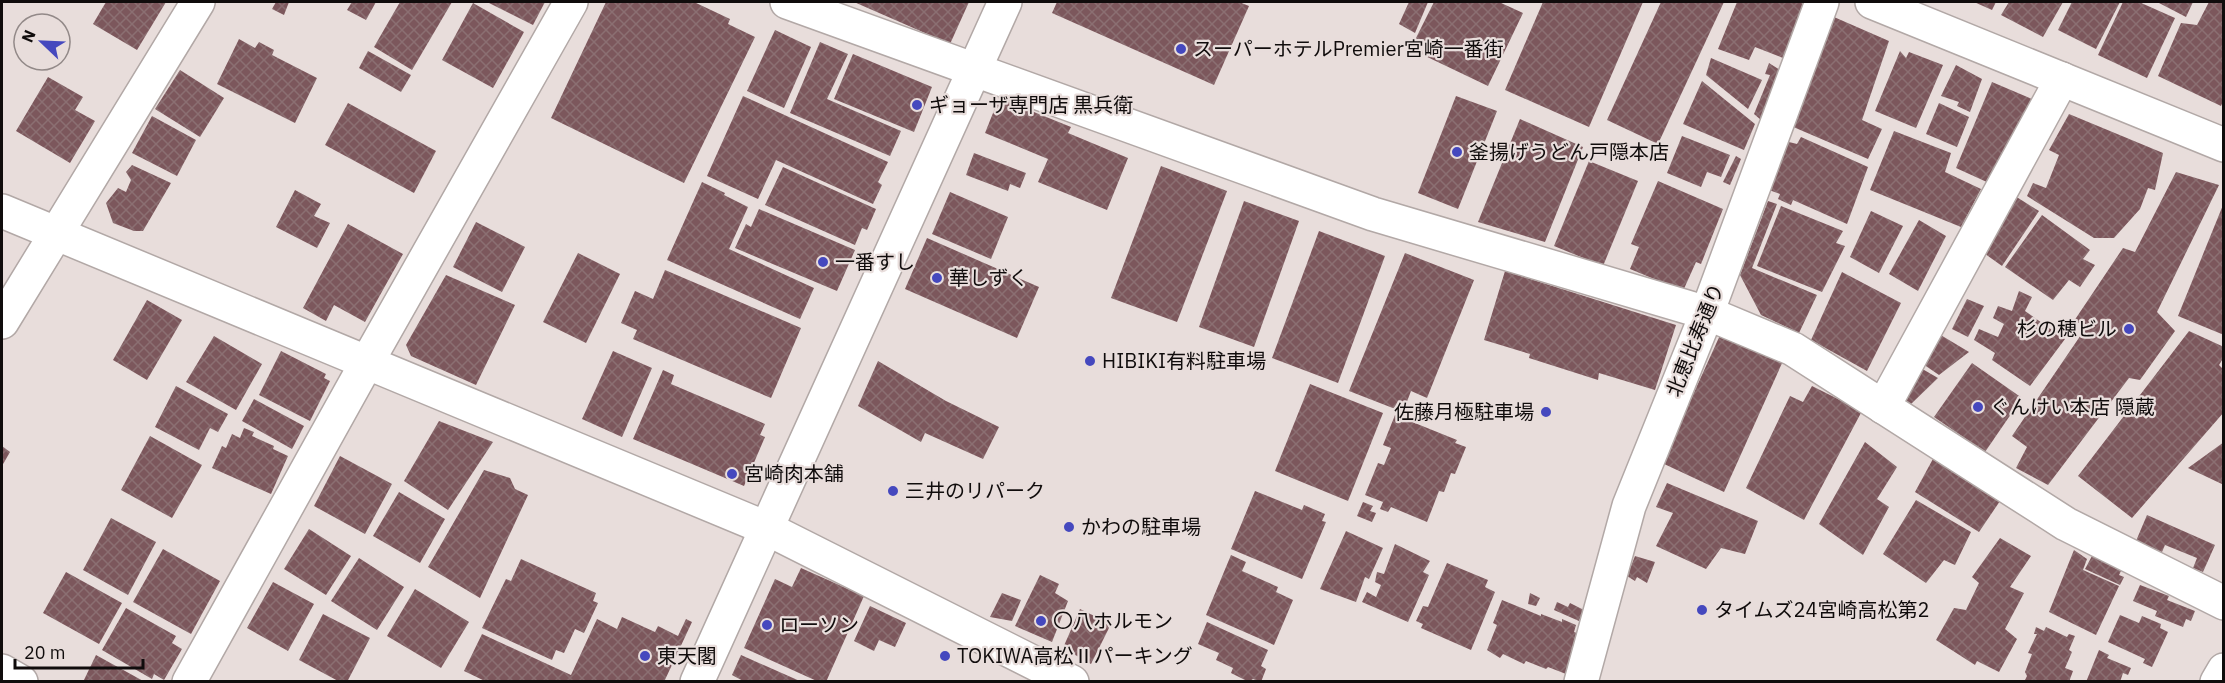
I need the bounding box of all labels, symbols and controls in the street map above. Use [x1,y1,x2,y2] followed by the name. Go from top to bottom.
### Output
[12,12,72,72] north arrow
[17,27,40,45] text: N
[1193,35,1504,62] place label: スーパーホテルPremier宮崎一番街
[1174,42,1188,56] marker: スーパーホテルPremier宮崎一番街
[929,91,1133,118] place label: ギョーザ専門店 黒兵衛
[910,98,924,112] marker: ギョーザ専門店 黒兵衛
[1469,138,1669,165] place label: 釜揚げうどん戸隠本店
[1450,145,1464,159] marker: 釜揚げうどん戸隠本店
[835,248,915,275] place label: 一番すし
[816,255,830,269] marker: 一番すし
[949,264,1029,291] place label: 華しずく
[930,271,944,285] marker: 華しずく
[1660,279,1730,401] street label: 北恵比寿通り
[2017,315,2117,342] place label: 杉の穂ビル
[2122,322,2136,336] marker: 杉の穂ビル
[1102,347,1266,374] place label: HIBIKI有料駐車場
[1083,354,1097,368] marker: HIBIKI有料駐車場
[1990,393,2155,420] place label: ぐんけい本店 隠蔵
[1394,398,1534,425] place label: 佐藤月極駐車場
[1971,400,1985,414] marker: ぐんけい本店 隠蔵
[1539,405,1553,419] marker: 佐藤月極駐車場
[744,460,844,487] place label: 宮崎肉本舗
[725,467,739,481] marker: 宮崎肉本舗
[905,477,1045,504] place label: 三井のリパーク
[886,484,900,498] marker: 三井のリパーク
[1081,513,1201,540] place label: かわの駐車場
[1062,520,1076,534] marker: かわの駐車場
[1714,596,1930,623] place label: タイムズ24宮崎高松第2
[1695,603,1709,617] marker: タイムズ24宮崎高松第2
[1053,607,1173,634] place label: 〇八ホルモン
[779,611,859,638] place label: ローソン
[1034,614,1048,628] marker: 〇八ホルモン
[760,618,774,632] marker: ローソン
[15,632,142,670] scale bar
[24,641,66,664] text: 20 m
[657,642,717,669] place label: 東天閣
[957,642,1193,669] place label: TOKIWA高松Ⅱパーキング
[638,649,652,663] marker: 東天閣
[938,649,952,663] marker: TOKIWA高松Ⅱパーキング

